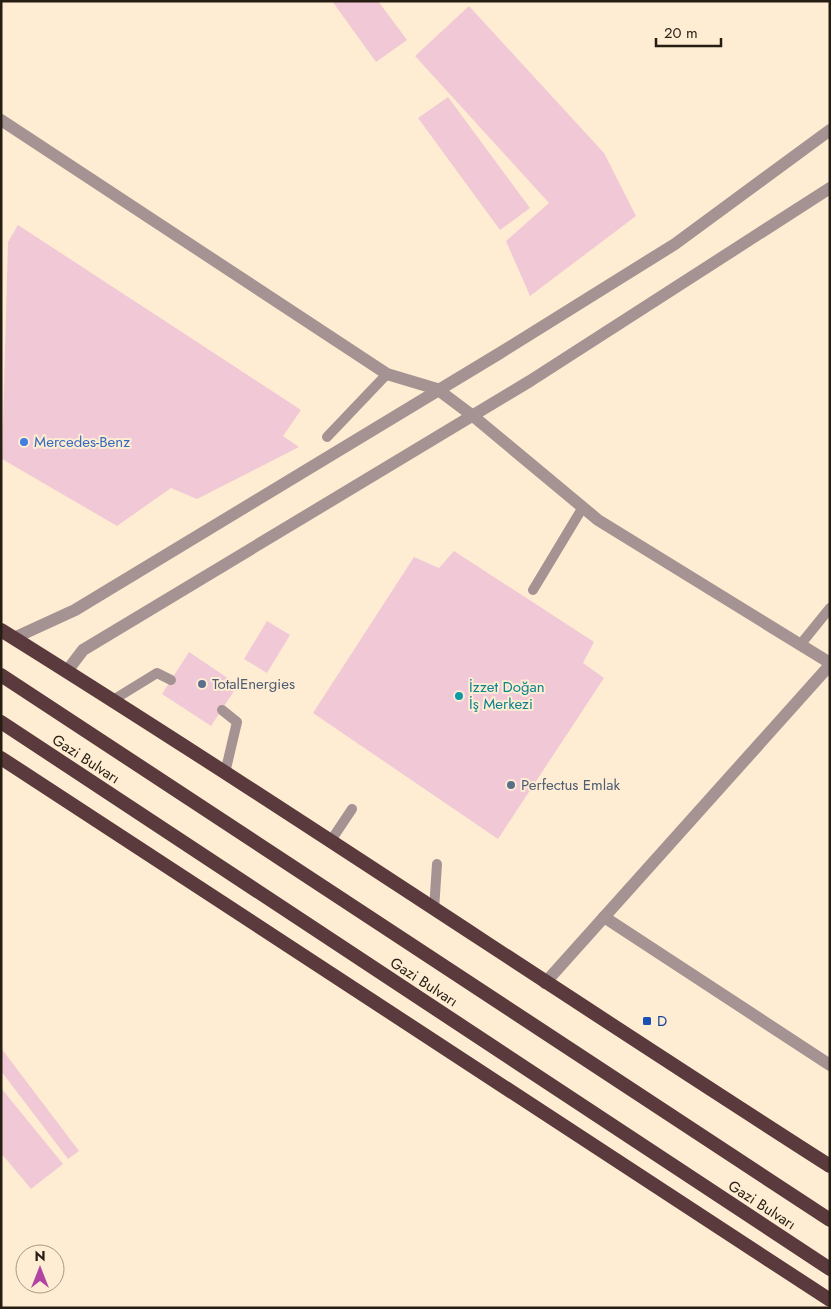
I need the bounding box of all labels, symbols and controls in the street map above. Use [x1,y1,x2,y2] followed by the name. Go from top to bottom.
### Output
[656,15,721,47] scale bar
[664,22,698,44] text: 20 m
[34,431,130,453] place label: Mercedes-Benz
[18,436,30,448] marker: Mercedes-Benz
[212,673,295,695] place label: TotalEnergies
[469,676,545,715] place label: İzzet Doğan İş Merkezi
[196,678,208,690] marker: TotalEnergies
[453,690,465,702] marker: İzzet Doğan İş Merkezi
[48,729,124,789] street label: Gazi Bulvarı
[521,774,620,796] place label: Perfectus Emlak
[505,779,517,791] marker: Perfectus Emlak
[386,952,462,1012] street label: Gazi Bulvarı
[657,1010,667,1032] place label: D
[641,1015,653,1027] marker: D
[724,1175,800,1235] street label: Gazi Bulvarı
[15,1244,65,1294] north arrow
[34,1246,46,1266] text: N

